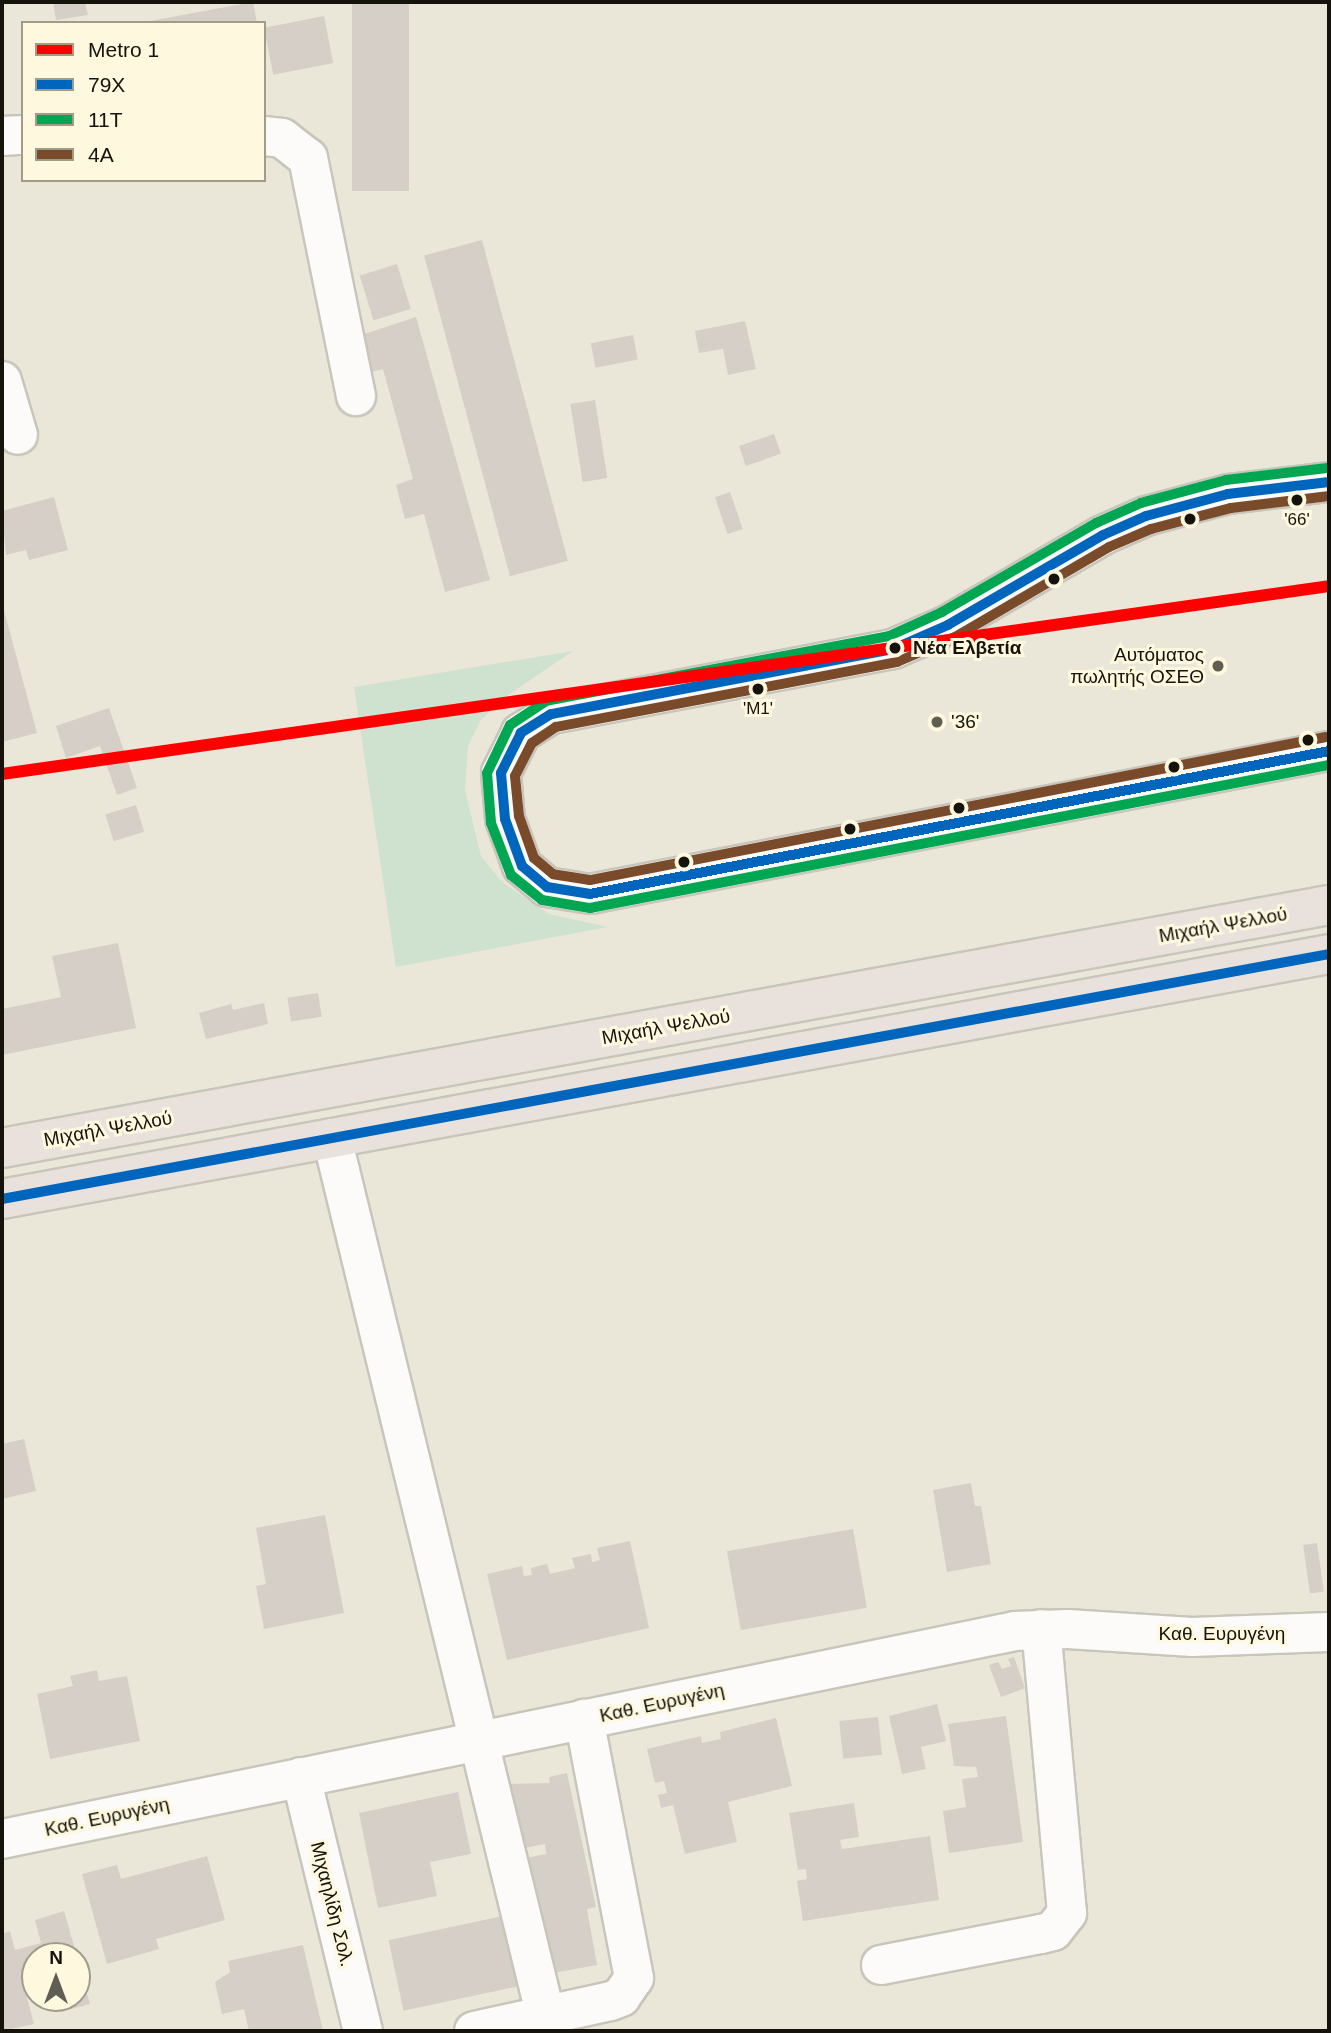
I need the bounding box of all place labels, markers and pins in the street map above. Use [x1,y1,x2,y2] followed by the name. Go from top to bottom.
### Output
[1290,493,1304,507] marker: '66'
[1284,510,1310,530] place label: '66'
[1183,512,1197,526] unlabelled marker
[1047,572,1061,586] unlabelled marker
[883,636,907,660] marker: Νέα Ελβετία
[913,637,1022,659] place label: Νέα Ελβετία
[1070,644,1204,688] place label: Αυτόματος πωλητής ΟΣΕΘ
[1210,658,1226,674] marker: Αυτόματος πωλητής ΟΣΕΘ
[751,682,765,696] marker: 'Μ1'
[743,699,773,719] place label: 'Μ1'
[951,711,979,733] place label: '36'
[929,714,945,730] marker: '36'
[1301,733,1315,747] unlabelled marker
[1167,760,1181,774] unlabelled marker
[952,801,966,815] unlabelled marker
[843,822,857,836] unlabelled marker
[677,855,691,869] unlabelled marker

